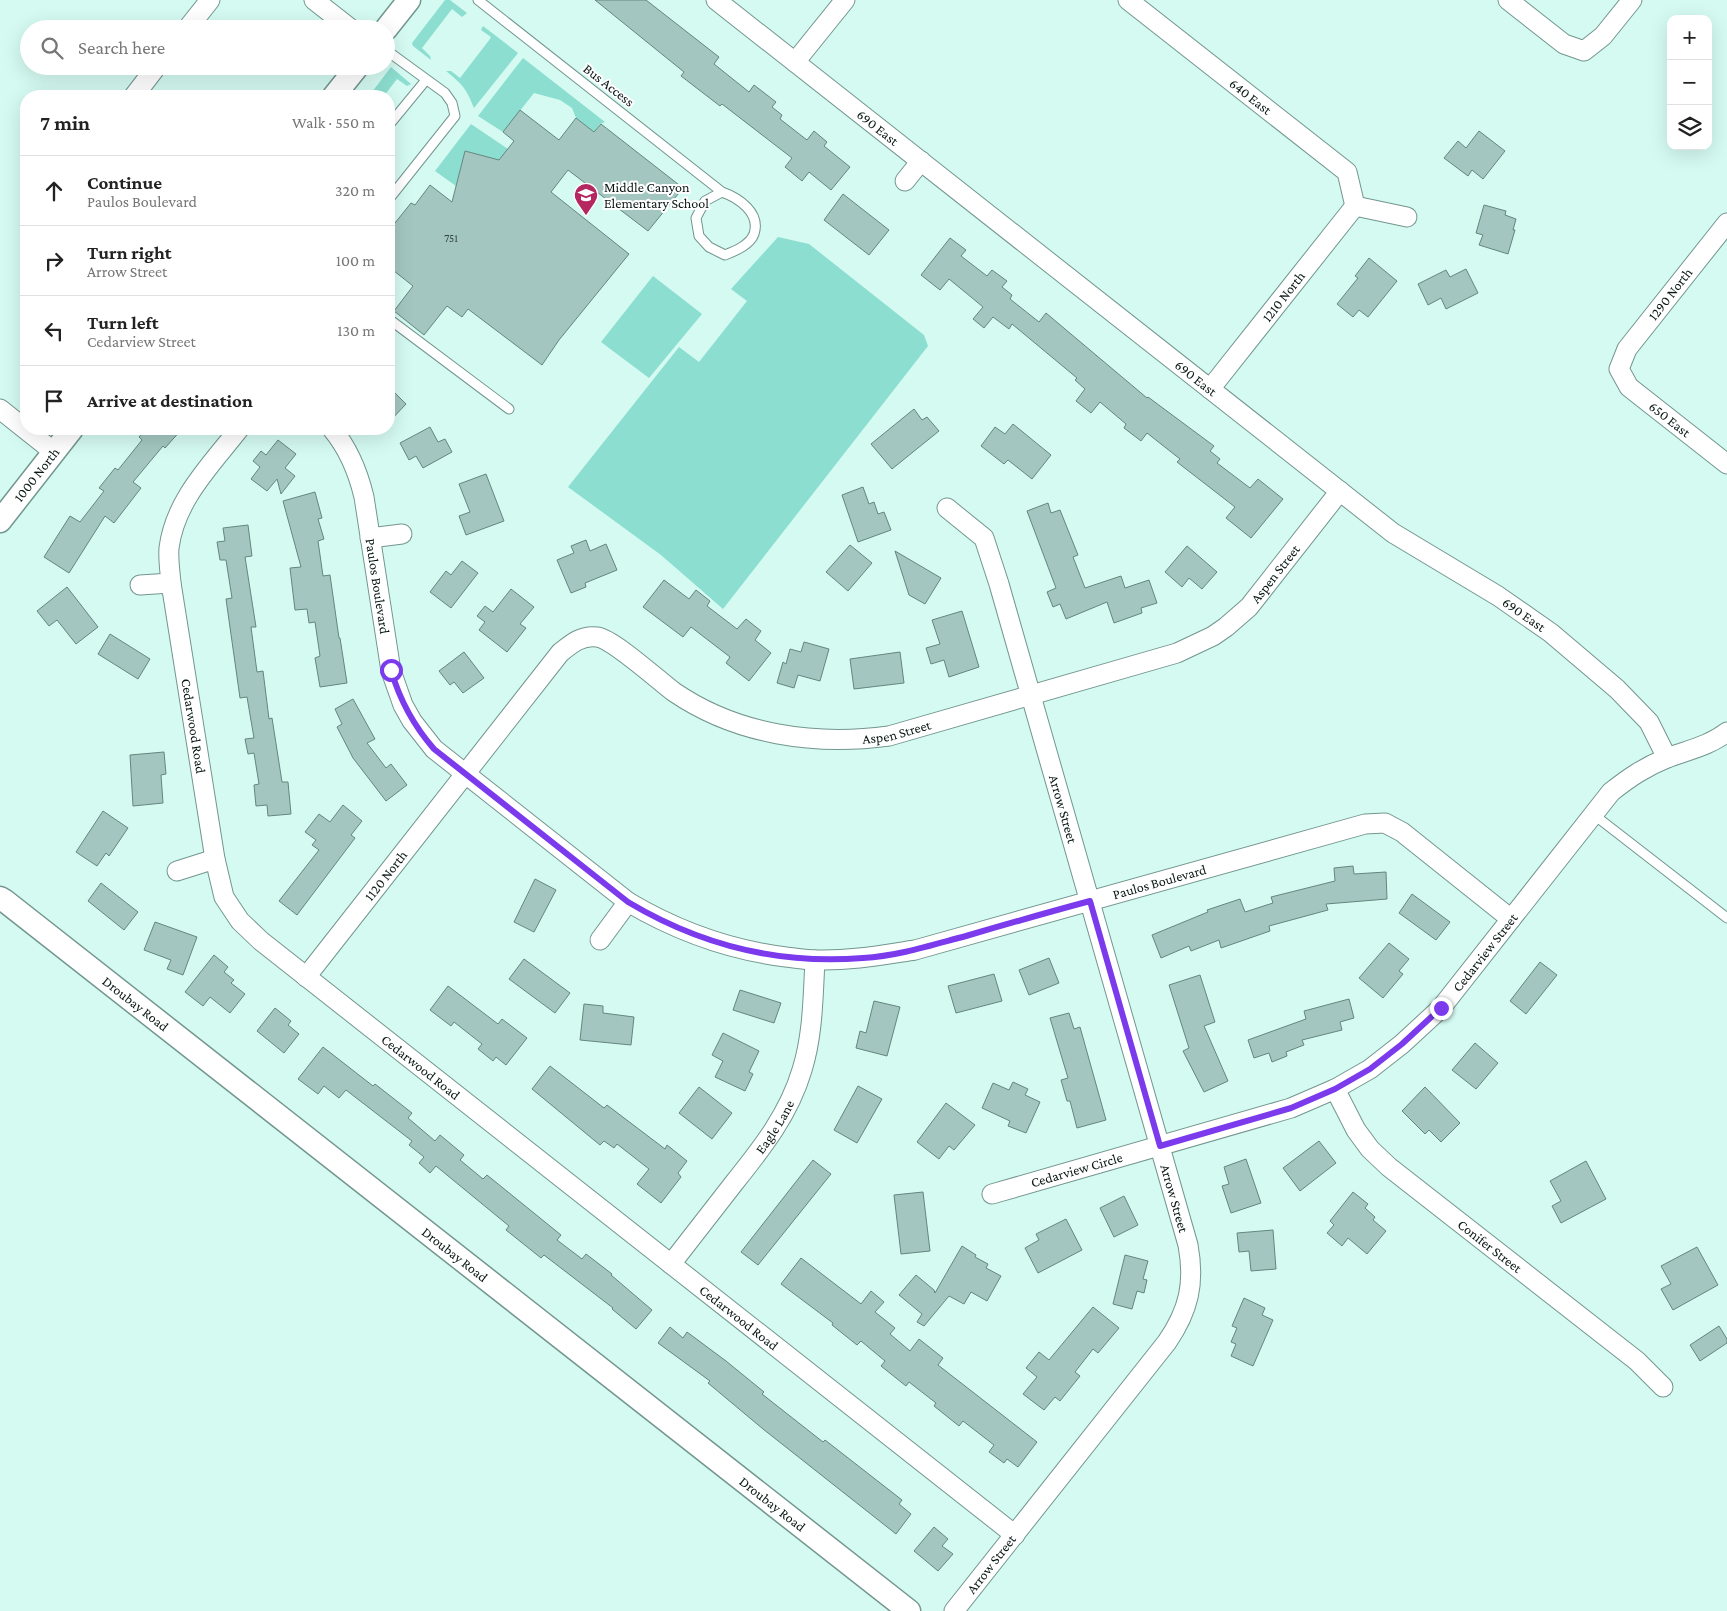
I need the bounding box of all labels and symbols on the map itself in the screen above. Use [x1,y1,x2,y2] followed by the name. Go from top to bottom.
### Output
[581,60,637,110] street label: Bus Access
[1226,75,1275,118] street label: 640 East
[854,106,902,149] street label: 690 East
[604,179,709,211] place label: Middle Canyon Elementary School
[573,182,599,216] school or university icon: Middle Canyon Elementary School
[444,232,458,244] house number: 751
[1645,264,1696,323] street label: 1290 North
[1258,268,1308,325] street label: 1210 North
[1172,357,1220,400] street label: 690 East
[1646,398,1694,441] street label: 650 East
[10,444,63,505] street label: 1000 North
[363,537,393,636] street label: Paulos Boulevard
[1247,541,1303,606] street label: Aspen Street
[1500,594,1549,635] street label: 690 East
[380,659,403,682] route start
[178,678,209,775] street label: Cedarwood Road
[862,716,933,747] street label: Aspen Street
[1046,773,1081,845] street label: Arrow Street
[361,847,411,904] street label: 1120 North
[1111,861,1208,902] street label: Paulos Boulevard
[1449,910,1521,995] street label: Cedarview Street
[99,973,172,1035] street label: Droubay Road
[1430,997,1453,1020] route end
[378,1031,464,1103] street label: Cedarwood Road
[752,1097,797,1157] street label: Eagle Lane
[1029,1149,1124,1190] street label: Cedarview Circle
[1157,1162,1192,1235] street label: Arrow Street
[1455,1216,1525,1276] street label: Conifer Street
[419,1224,492,1286] street label: Droubay Road
[696,1282,782,1354] street label: Cedarwood Road
[736,1473,809,1535] street label: Droubay Road
[963,1531,1019,1597] street label: Arrow Street

